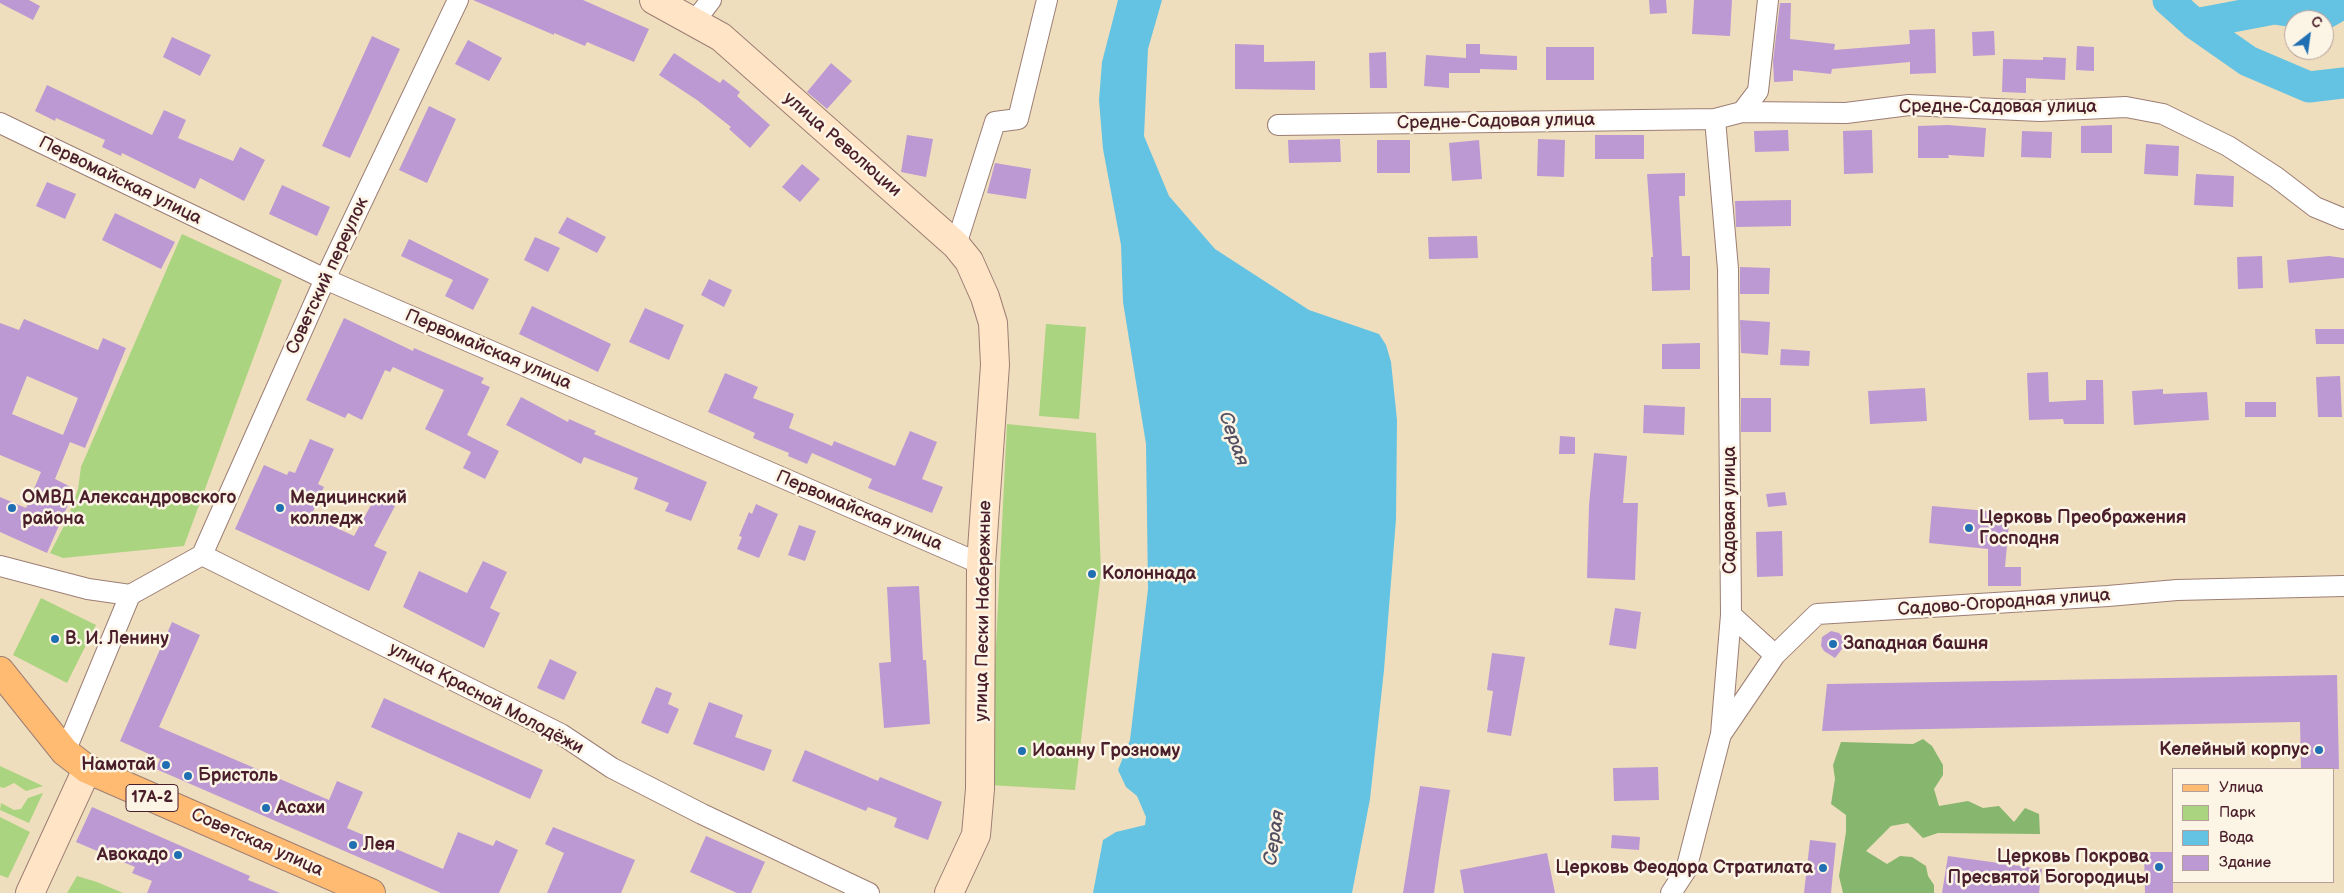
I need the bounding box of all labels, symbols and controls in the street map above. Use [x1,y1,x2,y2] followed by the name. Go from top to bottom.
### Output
[2284,10,2334,60] north arrow
[2308,13,2325,32] text: С
[779,88,905,202] street label: улица Революции
[1899,96,2097,118] street label: Средне-Садовая улица
[1397,109,1595,135] street label: Средне-Садовая улица
[35,132,205,230] street label: Первомайская улица
[282,194,374,358] street label: Советский переулок
[402,305,574,395] street label: Первомайская улица
[1213,409,1253,469] water label: Серая
[1719,446,1741,574] street label: Садовая улица
[773,466,945,556] street label: Первомайская улица
[22,487,236,530] place label: ОМВД Александровского района
[290,487,407,530] place label: Медицинский колледж
[971,500,997,722] street label: улица Пески Набережные
[6,502,18,514] marker: ОМВД Александровского района
[274,502,286,514] marker: Медицинский колледж
[1979,507,2186,550] place label: Церковь Преображения Господня
[1963,522,1975,534] marker: Церковь Преображения Господня
[1102,563,1196,585] place label: Колоннада
[1086,568,1098,580] marker: Колоннада
[1897,585,2111,621] street label: Садово-Огородная улица
[65,628,169,650] place label: В. И. Ленину
[49,633,61,645] marker: В. И. Ленину
[1843,633,1988,655] place label: Западная башня
[385,638,587,760] street label: улица Красной Молодёжи
[1827,638,1839,650] marker: Западная башня
[2159,739,2309,761] place label: Келейный корпус
[1032,740,1180,762] place label: Иоанну Грозному
[2313,744,2325,756] marker: Келейный корпус
[1016,745,1028,757] marker: Иоанну Грозному
[81,754,156,776] place label: Намотай
[160,759,172,771] marker: Намотай
[198,765,278,787] place label: Бристоль
[2172,768,2334,883] legend
[182,770,194,782] marker: Бристоль
[2219,778,2263,797] text: Улица
[126,784,178,811] road number: 17А-2
[276,797,325,819] place label: Асахи
[260,802,272,814] marker: Асахи
[2219,803,2256,822] text: Парк
[188,804,326,882] street label: Советская улица
[1260,809,1290,867] water label: Серая
[2219,828,2254,847] text: Вода
[363,834,395,856] place label: Лея
[347,839,359,851] marker: Лея
[97,844,168,866] place label: Авокадо
[1947,846,2149,889] place label: Церковь Покрова Пресвятой Богородицы
[172,849,184,861] marker: Авокадо
[2219,853,2271,872] text: Здание
[1556,857,1813,879] place label: Церковь Феодора Стратилата
[2153,861,2165,873] marker: Церковь Покрова Пресвятой Богородицы
[1817,862,1829,874] marker: Церковь Феодора Стратилата

